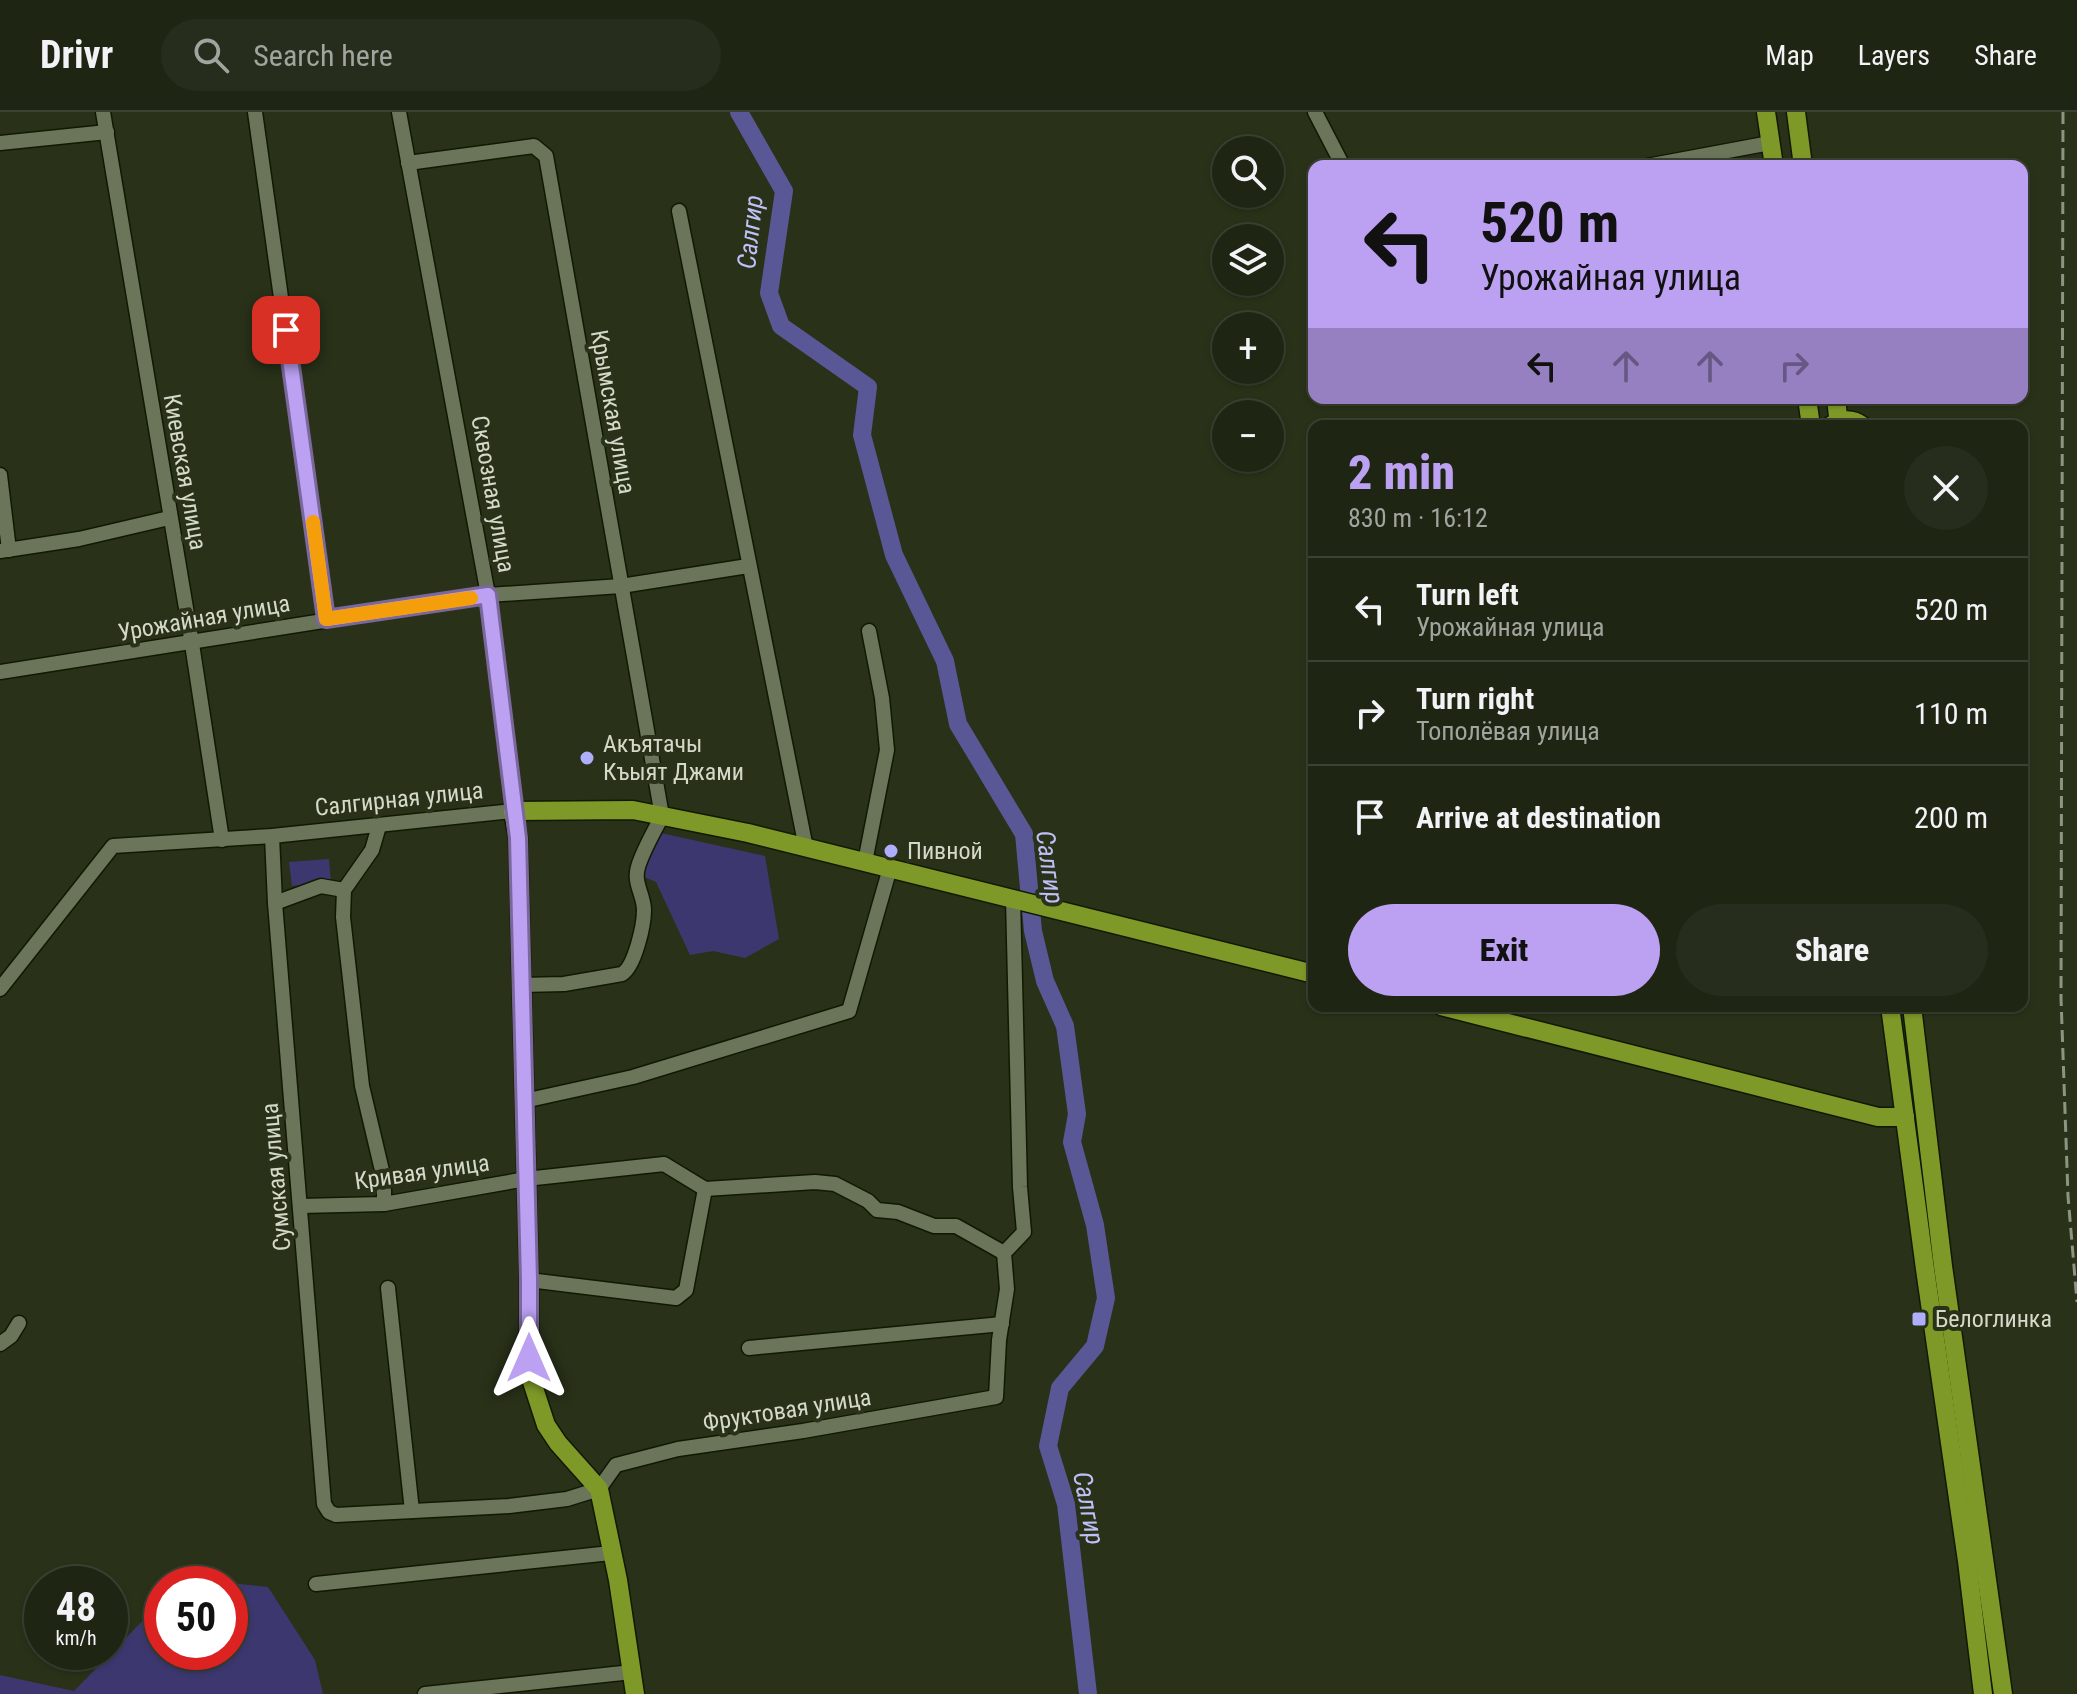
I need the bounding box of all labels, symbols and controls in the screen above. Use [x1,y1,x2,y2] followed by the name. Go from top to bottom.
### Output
[161,19,721,91] search box
[40,33,113,77] text: Drivr
[189,33,233,77] icon: search
[253,38,393,73] text: Search here
[1765,39,1814,72] text: Map
[1858,39,1930,72] text: Layers
[1974,39,2037,72] text: Share
[1212,136,1284,472] map controls
[1212,136,1284,208] button: search
[1480,190,1619,256] text: 520 m
[1348,192,1452,296] icon: left
[731,194,769,270] water label: Салгир
[1212,224,1284,296] button: layers
[1480,257,1741,299] text: Урожайная улица
[252,296,320,364] pin
[264,308,308,352] icon: arrive
[1212,312,1284,384] button: +
[585,328,641,496] street label: Крымская улица
[1520,344,1564,388] icon: left
[1604,344,1648,388] icon: ahead
[1688,344,1732,388] icon: ahead
[1772,344,1816,388] icon: right
[157,392,213,552] street label: Киевская улица
[1212,400,1284,472] button: −
[465,413,521,575] street label: Сквозная улица
[1348,444,1455,501] text: 2 min
[1904,446,1988,530] button: close
[1348,503,1488,533] text: 830 m · 16:12
[1416,577,1519,612] text: Turn left
[1348,587,1392,631] icon: left
[116,589,292,647] street label: Урожайная улица
[1914,592,1988,627] text: 520 m
[1416,612,1605,642] text: Урожайная улица
[1416,681,1534,716] text: Turn right
[1348,691,1392,735] icon: right
[1914,696,1988,731] text: 110 m
[1416,716,1600,746] text: Тополёвая улица
[603,730,744,786] place label: Акъятачы Къыят Джами
[578,749,596,767] marker: Акъятачы Къыят Джами
[313,776,485,822] street label: Салгирная улица
[1348,795,1392,839] icon: arrive
[1416,800,1661,835] text: Arrive at destination
[1914,800,1988,835] text: 200 m
[1030,828,1070,906] water label: Салгир
[907,837,983,865] place label: Пивной
[882,842,900,860] marker: Пивной
[1348,904,1660,996] button: Exit
[1676,904,1988,996] button: Share
[256,1102,296,1252] street label: Сумская улица
[353,1149,491,1195] street label: Кривая улица
[1935,1305,2052,1333] place label: Белоглинка
[1910,1310,1928,1328] marker: Белоглинка
[487,1316,571,1400] position arrow
[701,1383,873,1437] street label: Фруктовая улица
[1067,1469,1111,1547] water label: Салгир
[144,1566,248,1670] speed limit sign: 50
[56,1584,96,1631] text: 48
[55,1626,97,1650] text: km/h

